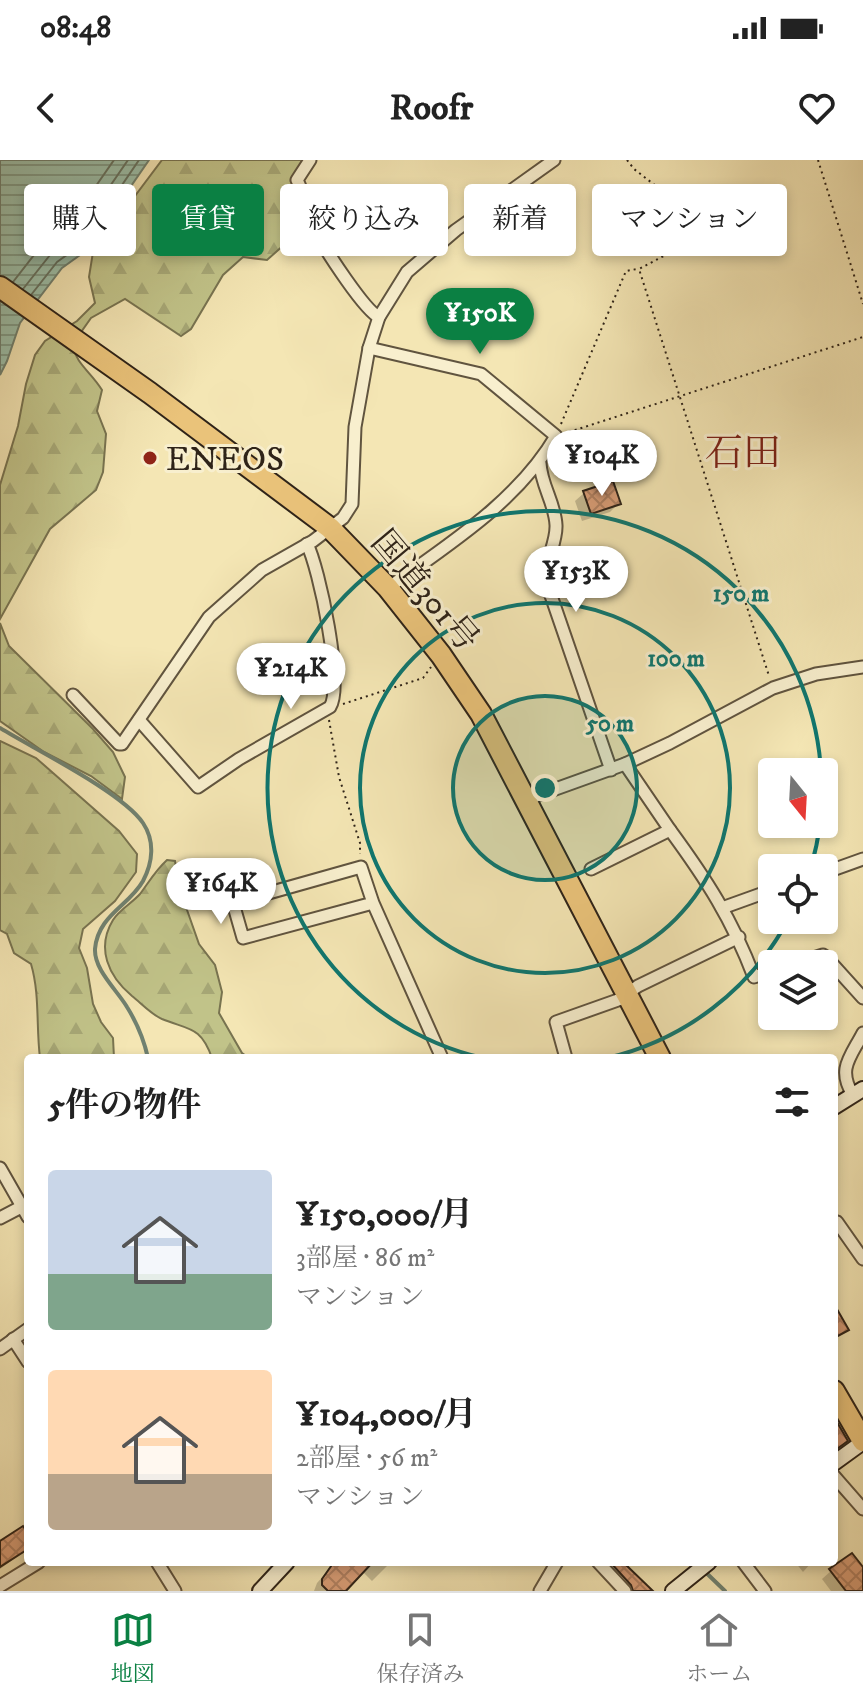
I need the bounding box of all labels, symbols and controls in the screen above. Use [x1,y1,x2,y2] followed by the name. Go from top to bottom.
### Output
[40,10,111,47] text: 08:48
[24,86,68,130] icon: back
[390,86,473,131] text: Roofr
[795,86,839,130] icon: heart
[24,184,136,256] chip: 購入
[152,184,264,256] chip: 賃貸
[280,184,448,256] chip: 絞り込み
[464,184,576,256] chip: 新着
[592,184,787,256] chip: マンション
[424,288,536,356] pin: ¥150K
[444,297,516,330] text: ¥150K
[546,430,658,498] pin: ¥104K
[705,430,781,478] district label: 石田
[166,439,284,481] place label: ENEOS
[565,439,639,472] text: ¥104K
[141,449,159,467] marker: ENEOS
[362,522,487,660] street label: 国道301号
[520,546,632,614] pin: ¥153K
[542,555,610,588] text: ¥153K
[713,579,769,609] text: 150 m
[235,643,347,711] pin: ¥214K
[647,644,705,674] text: 100 m
[255,652,328,685] text: ¥214K
[585,709,634,739] text: 50 m
[758,758,838,838] north arrow
[758,758,838,1030] map controls
[531,774,559,802] centre of rings
[758,854,838,934] button: locate
[165,858,277,926] pin: ¥164K
[184,867,258,900] text: ¥164K
[758,950,838,1030] button: layers
[770,1080,814,1124] icon: filters
[48,1085,201,1127] text: 5件の物件
[296,1194,474,1236] text: ¥150,000/月
[112,1202,208,1298] icon: home
[296,1242,434,1275] text: 3部屋 · 86 m²
[296,1281,425,1314] text: マンション
[296,1394,477,1436] text: ¥104,000/月
[112,1402,208,1498] icon: home
[296,1442,437,1475] text: 2部屋 · 56 m²
[296,1481,425,1514] text: マンション
[111,1608,155,1688] tab: 地図
[376,1608,464,1688] tab: 保存済み
[686,1608,752,1688] tab: ホーム

